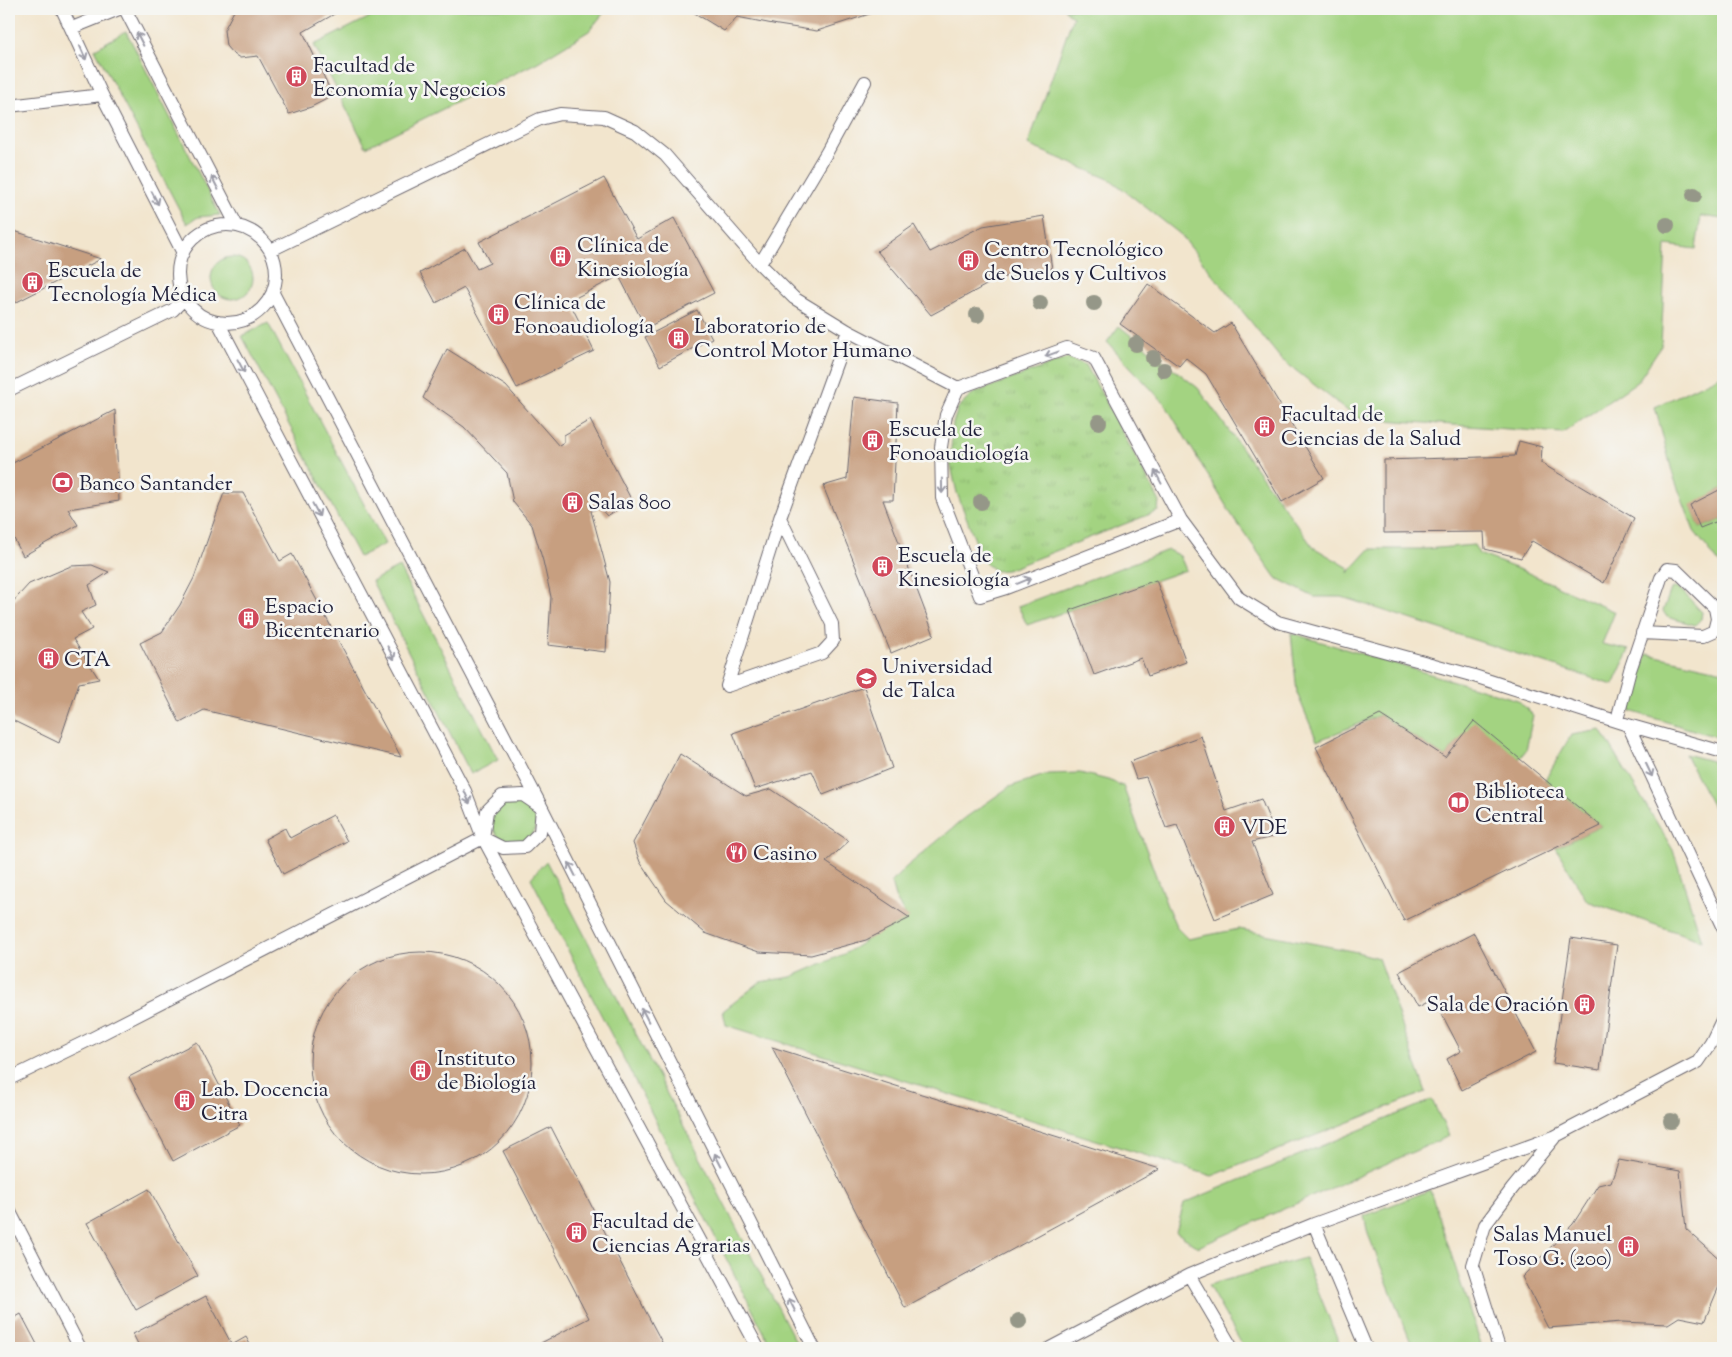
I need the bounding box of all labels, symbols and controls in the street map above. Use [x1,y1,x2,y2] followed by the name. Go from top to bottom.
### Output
[135,32,144,47] one-way arrow
[79,45,89,60] one-way arrow
[313,52,506,106] place label: Facultad de Economía y Negocios
[285,65,309,89] building icon: Facultad de Economía y Negocios
[210,176,219,191] one-way arrow
[150,191,160,206] one-way arrow
[577,232,689,286] place label: Clínica de Kinesiología
[984,236,1167,290] place label: Centro Tecnológico de Suelos y Cultivos
[549,245,573,269] building icon: Clínica de Kinesiología
[956,249,980,273] building icon: Centro Tecnológico de Suelos y Cultivos
[48,257,217,311] place label: Escuela de Tecnología Médica
[20,270,44,294] building icon: Escuela de Tecnología Médica
[514,289,654,343] place label: Clínica de Fonoaudiología
[486,302,510,326] building icon: Clínica de Fonoaudiología
[694,313,912,367] place label: Laboratorio de Control Motor Humano
[666,326,690,350] building icon: Laboratorio de Control Motor Humano
[1044,350,1060,359] one-way arrow
[236,358,246,372] one-way arrow
[1281,401,1461,455] place label: Facultad de Ciencias de la Salud
[1253,414,1277,438] building icon: Facultad de Ciencias de la Salud
[889,416,1029,470] place label: Escuela de Fonoaudiología
[861,429,885,453] building icon: Escuela de Fonoaudiología
[79,470,232,500] place label: Banco Santander
[1153,470,1162,485] one-way arrow
[51,471,75,495] bank icon: Banco Santander
[937,478,946,494] one-way arrow
[588,489,671,519] place label: Salas 800
[560,490,584,514] building icon: Salas 800
[311,502,321,517] one-way arrow
[898,542,1010,596] place label: Escuela de Kinesiología
[870,555,894,579] building icon: Escuela de Kinesiología
[1016,576,1031,586] one-way arrow
[265,593,380,647] place label: Espacio Bicentenario
[237,606,261,630] building icon: Espacio Bicentenario
[64,646,111,676] place label: CTA
[387,646,397,660] one-way arrow
[36,647,60,671] building icon: CTA
[882,653,993,707] place label: Universidad de Talca
[854,666,878,690] school or university icon: Universidad de Talca
[1644,762,1654,777] one-way arrow
[1475,778,1565,832] place label: Biblioteca Central
[463,789,472,804] one-way arrow
[1447,791,1471,815] library icon: Biblioteca Central
[1241,814,1288,844] place label: VDE
[1213,815,1237,839] building icon: VDE
[753,840,817,870] place label: Casino
[725,841,749,865] restaurant icon: Casino
[567,862,577,877] one-way arrow
[1426,991,1569,1021] place label: Sala de Oración
[1573,992,1597,1016] building icon: Sala de Oración
[640,1008,649,1023] one-way arrow
[437,1045,537,1099] place label: Instituto de Biología
[409,1058,433,1082] building icon: Instituto de Biología
[201,1076,329,1130] place label: Lab. Docencia Citra
[173,1089,197,1113] building icon: Lab. Docencia Citra
[713,1153,722,1168] one-way arrow
[592,1208,750,1262] place label: Facultad de Ciencias Agrarias
[564,1221,588,1245] building icon: Facultad de Ciencias Agrarias
[1493,1221,1612,1275] place label: Salas Manuel Toso G. (200)
[1616,1234,1640,1258] building icon: Salas Manuel Toso G. (200)
[787,1298,796,1313] one-way arrow

